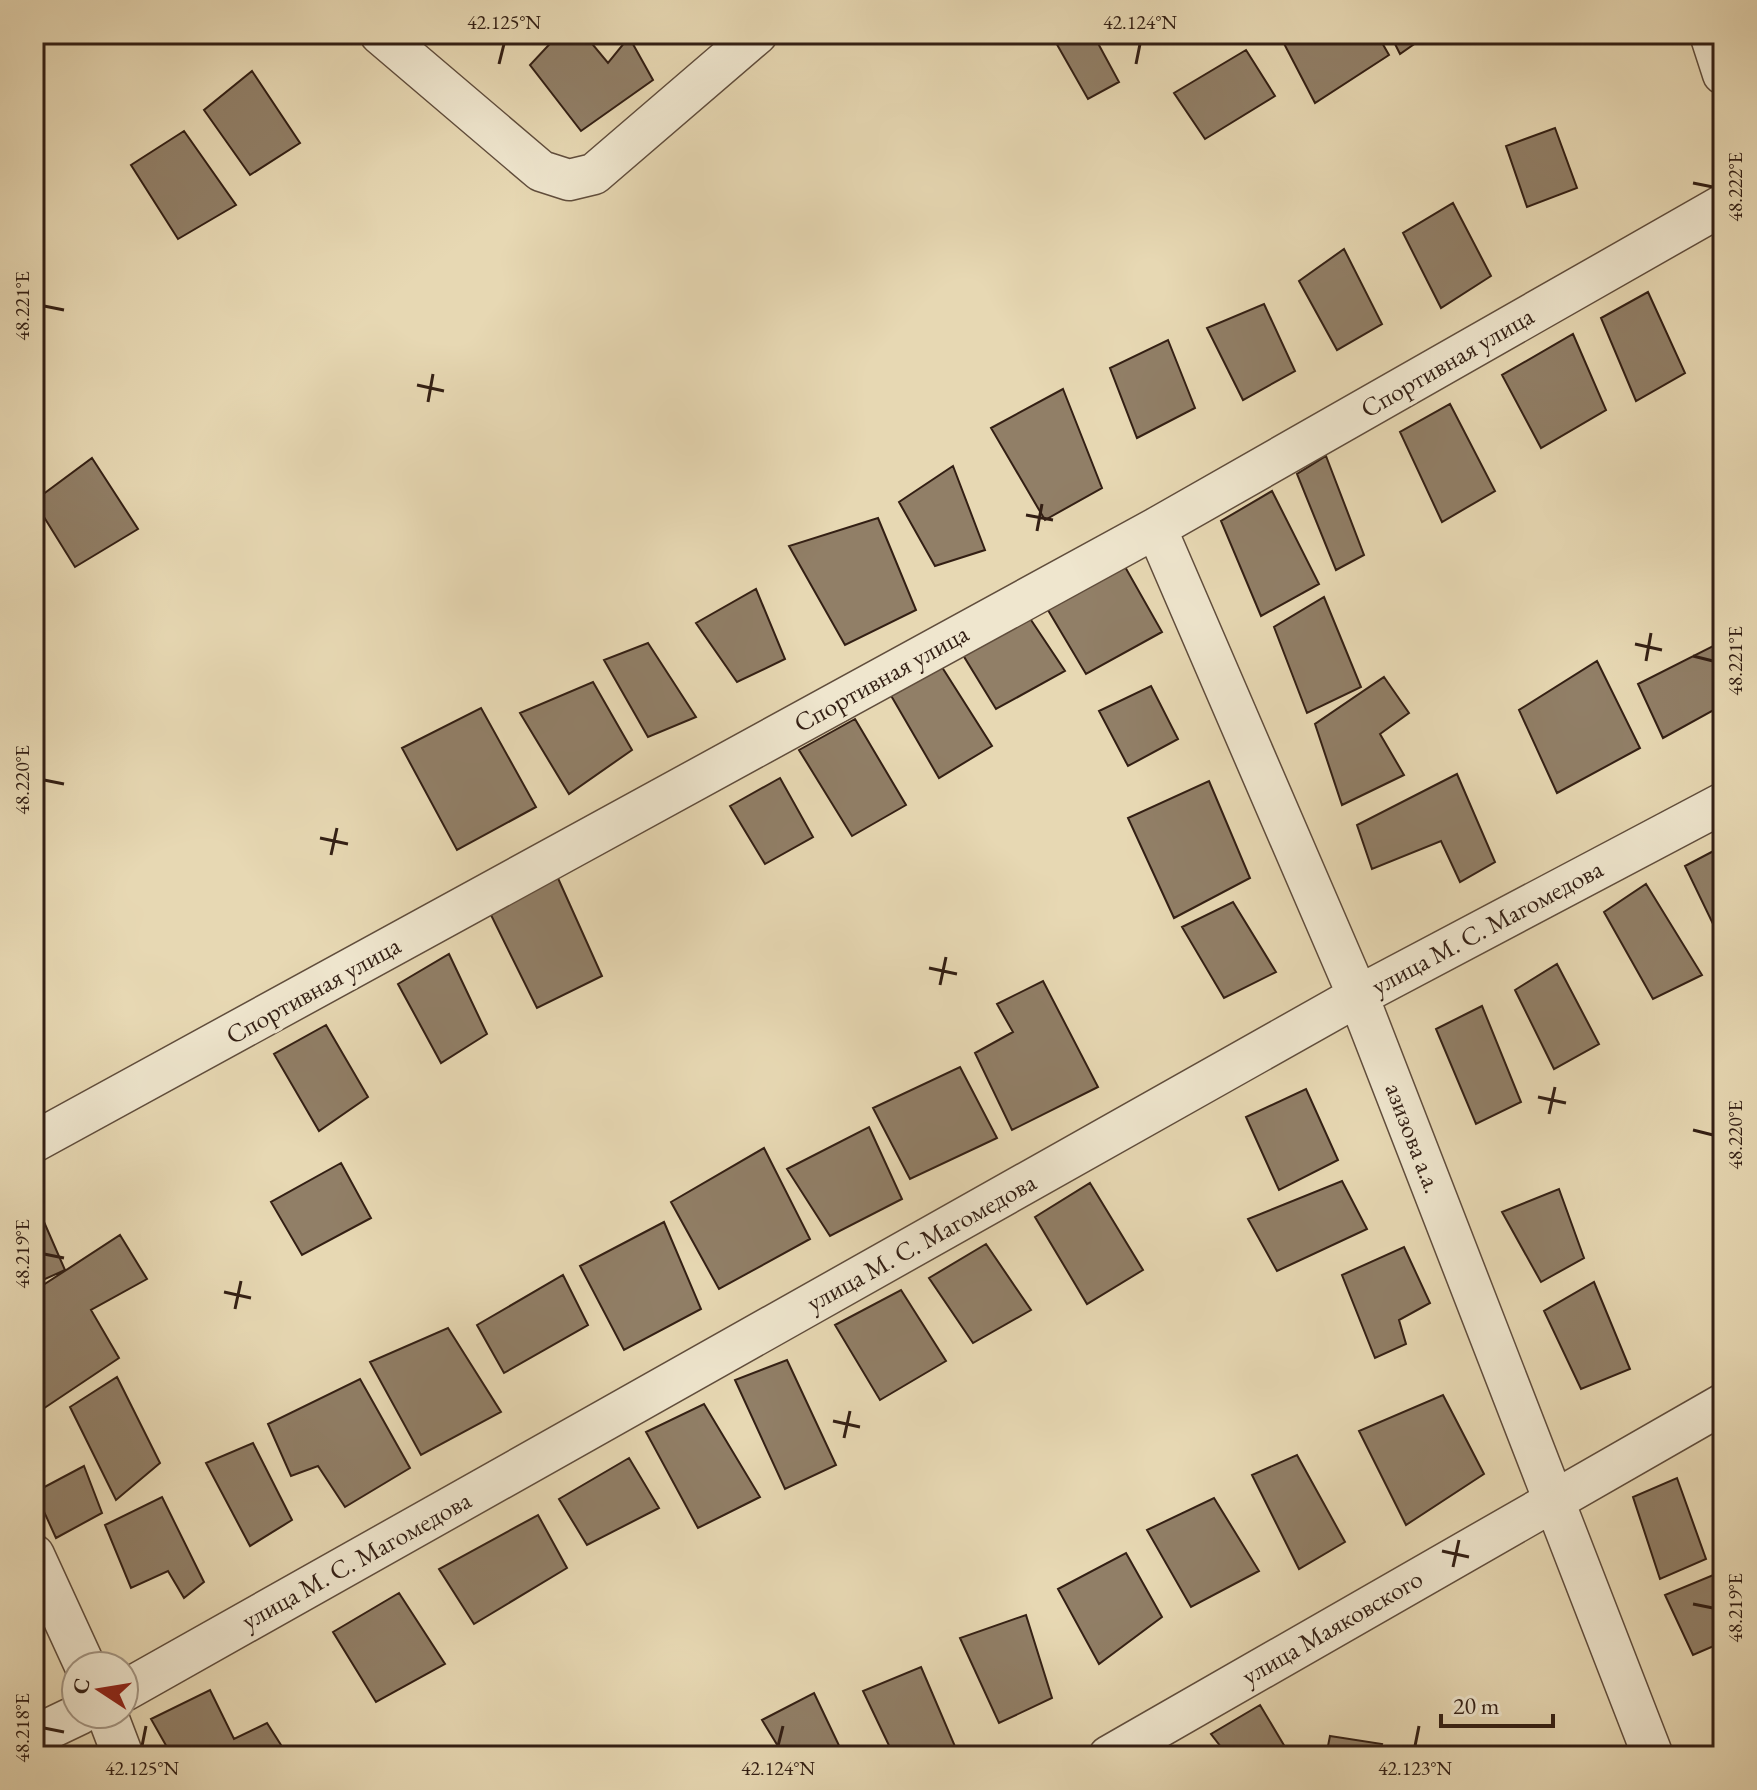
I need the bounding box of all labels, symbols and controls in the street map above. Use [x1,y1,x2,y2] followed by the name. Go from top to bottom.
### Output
[467,9,541,35] text: 42.125°N
[1103,9,1177,35] text: 42.124°N
[1722,152,1748,222] text: 48.222°E
[9,271,35,341] text: 48.221°E
[1354,298,1540,425] street label: Спортивная улица
[788,616,975,740] street label: Спортивная улица
[1722,626,1748,696] text: 48.221°E
[9,745,35,815] text: 48.220°E
[1365,851,1609,1003] street label: улица М. С. Магомедова
[220,928,407,1052] street label: Спортивная улица
[1377,1078,1451,1198] street label: азизова а.а.
[1722,1100,1748,1170] text: 48.220°E
[800,1164,1042,1319] street label: улица М. С. Магомедова
[9,1219,35,1289] text: 48.219°E
[235,1482,477,1637] street label: улица М. С. Магомедова
[1235,1561,1429,1693] street label: улица Маяковского
[1722,1573,1748,1643] text: 48.219°E
[60,1650,140,1730] north arrow
[65,1675,97,1697] text: С
[1441,1678,1553,1728] scale bar
[1453,1690,1500,1721] text: 20 m
[9,1693,35,1763] text: 48.218°E
[105,1755,179,1781] text: 42.125°N
[741,1755,815,1781] text: 42.124°N
[1378,1755,1452,1781] text: 42.123°N

